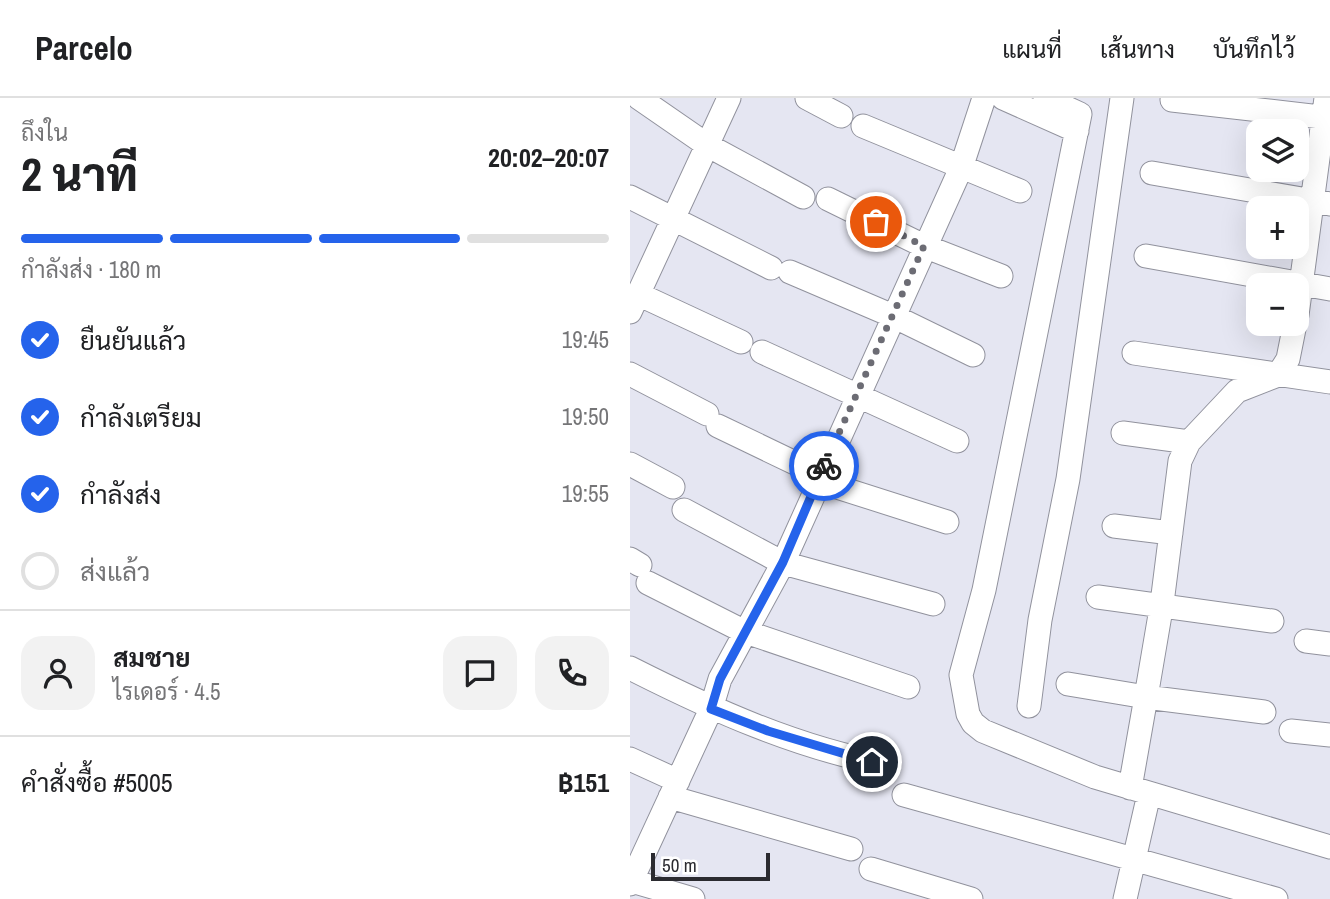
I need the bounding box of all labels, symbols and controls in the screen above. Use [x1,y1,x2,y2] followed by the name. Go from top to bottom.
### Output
[35,26,133,70] text: Parcelo
[1002,33,1062,65] text: แผนที่
[1100,33,1175,65] text: เส้นทาง
[1213,33,1295,65] text: บันทึกไว้
[21,117,68,148] text: ถึงใน
[1246,119,1309,336] map controls
[1246,119,1309,182] button: layers
[488,140,609,175] text: 20:02–20:07
[21,143,138,205] text: 2 นาที
[846,192,906,252] pin
[1246,196,1309,259] button: +
[857,203,895,241] icon: bag
[21,254,161,285] text: กำลังส่ง · 180 m
[1246,273,1309,336] button: −
[21,321,59,359] icon: check
[80,323,186,358] text: ยืนยันแล้ว
[562,324,609,355] text: 19:45
[21,398,59,436] icon: check
[80,400,202,435] text: กำลังเตรียม
[562,401,609,432] text: 19:50
[789,431,859,501] courier
[805,447,843,485] icon: bike
[21,475,59,513] icon: check
[80,477,161,512] text: กำลังส่ง
[562,478,609,509] text: 19:55
[80,554,150,589] text: ส่งแล้ว
[21,636,95,710] button: person
[443,636,517,710] button: chat
[535,636,609,710] button: phone
[113,640,190,675] text: สมชาย
[113,676,220,707] text: ไรเดอร์ · 4.5
[842,732,902,792] pin
[853,743,891,781] icon: home
[21,765,173,800] text: คำสั่งซื้อ #5005
[558,765,609,800] text: ฿151
[651,850,770,882] scale bar
[662,852,697,878] text: 50 m

